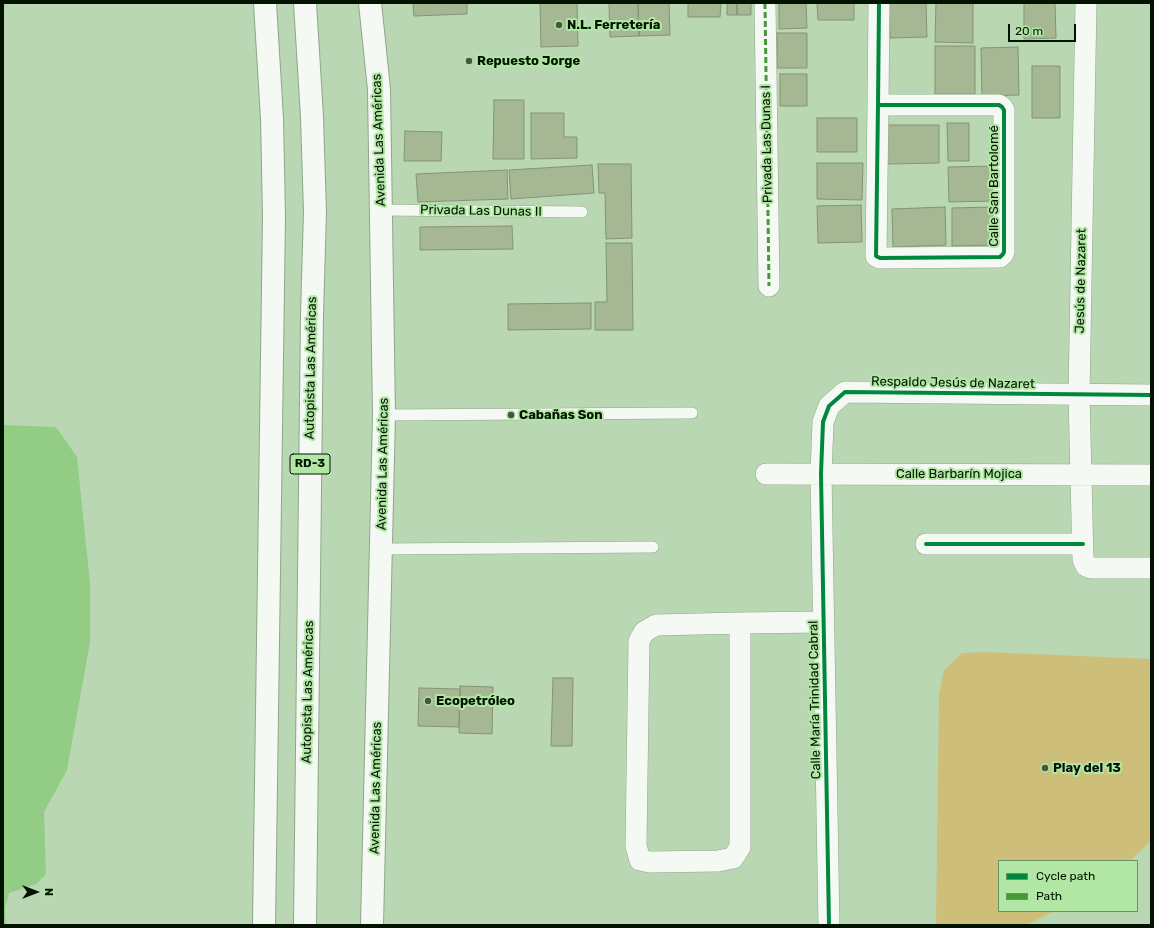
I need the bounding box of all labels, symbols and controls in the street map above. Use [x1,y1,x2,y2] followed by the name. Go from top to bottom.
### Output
[1010,16,1078,42] scale bar
[567,17,660,33] place label: N.L. Ferretería
[554,20,564,30] marker: N.L. Ferretería
[1015,24,1043,38] text: 20 m
[477,53,580,69] place label: Repuesto Jorge
[464,56,474,66] marker: Repuesto Jorge
[369,73,389,207] street label: Avenida Las Américas
[758,85,776,203] street label: Privada Las Dunas I
[986,125,1002,247] street label: Calle San Bartolomé
[420,202,542,220] street label: Privada Las Dunas II
[1072,228,1090,334] street label: Jesús de Nazaret
[302,296,320,440] street label: Autopista Las Américas
[871,374,1035,392] street label: Respaldo Jesús de Nazaret
[374,398,392,530] street label: Avenida Las Américas
[519,407,603,423] place label: Cabañas Son
[506,410,516,420] marker: Cabañas Son
[290,454,330,474] road number: RD-3
[896,466,1022,482] street label: Calle Barbarín Mojica
[299,620,317,764] street label: Autopista Las Américas
[806,621,824,779] street label: Calle María Trinidad Cabral
[436,693,515,709] place label: Ecopetróleo
[423,696,433,706] marker: Ecopetróleo
[367,722,385,854] street label: Avenida Las Américas
[1053,760,1121,776] place label: Play del 13
[1040,763,1050,773] marker: Play del 13
[998,860,1138,912] legend
[1036,869,1095,883] text: Cycle path
[16,872,56,912] north arrow
[42,888,55,896] text: N
[1036,889,1062,903] text: Path

